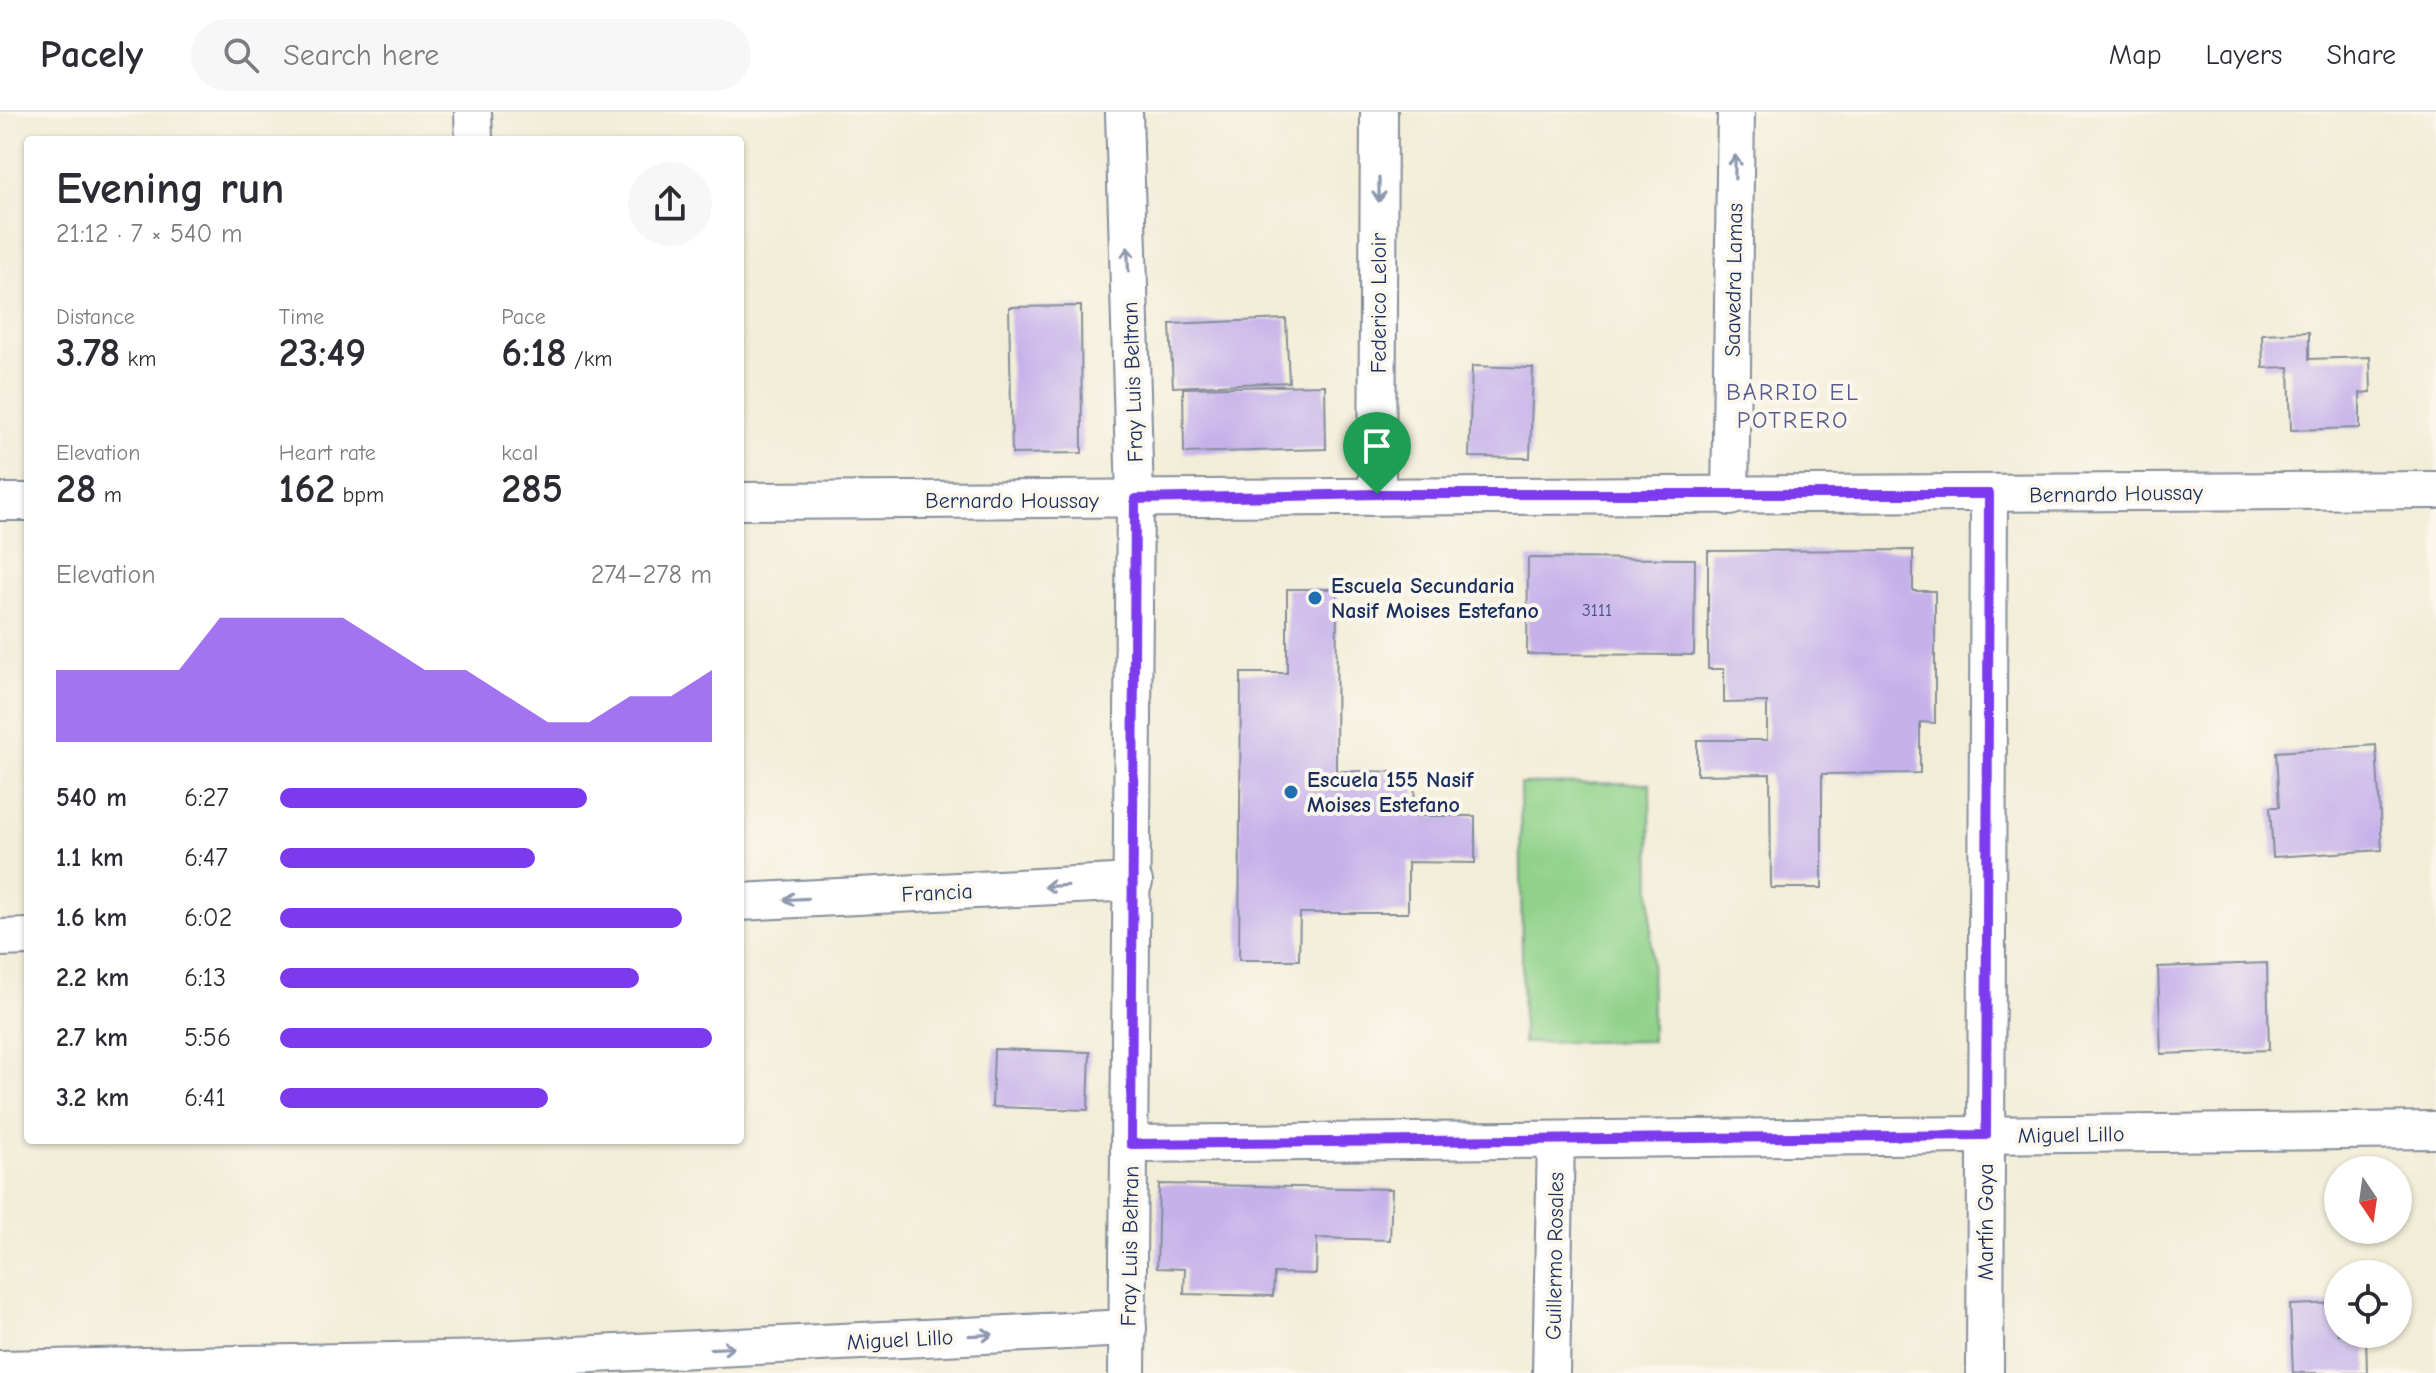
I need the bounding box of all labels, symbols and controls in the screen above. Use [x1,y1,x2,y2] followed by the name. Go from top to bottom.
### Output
[191,19,751,91] search box
[40,33,143,77] text: Pacely
[219,33,263,77] icon: search
[283,38,439,73] text: Search here
[2109,39,2162,71] text: Map
[2206,39,2282,71] text: Layers
[2326,39,2396,71] text: Share
[1728,154,1743,181] one-way arrow
[628,162,712,246] button: share
[56,163,284,214] text: Evening run
[1371,176,1387,203] one-way arrow
[1720,203,1748,357] street label: Saavedra Lamas
[56,219,243,249] text: 21:12 · 7 × 540 m
[1366,233,1392,373] street label: Federico Leloir
[1121,246,1136,273] one-way arrow
[1117,301,1149,463] street label: Fray Luis Beltran
[56,304,135,330] text: Distance
[279,304,324,330] text: Time
[501,304,546,330] text: Pace
[56,330,120,376] text: 3.78
[279,330,366,376] text: 23:49
[501,330,567,376] text: 6:18
[120,346,156,372] text: km
[567,346,613,372] text: /km
[1726,378,1860,434] district label: BARRIO EL POTRERO
[1343,412,1411,494] pin
[1355,424,1399,468] icon: arrive
[56,440,140,466] text: Elevation
[279,440,376,466] text: Heart rate
[501,440,538,466] text: kcal
[56,466,96,512] text: 28
[279,466,335,512] text: 162
[501,466,563,512] text: 285
[2029,479,2203,509] street label: Bernardo Houssay
[96,482,122,508] text: m
[335,482,384,508] text: bpm
[925,488,1099,514] street label: Bernardo Houssay
[56,560,156,590] text: Elevation
[591,560,712,590] text: 274–278 m
[1331,573,1539,624] place label: Escuela Secundaria Nasif Moises Estefano
[1306,589,1324,607] marker: Escuela Secundaria Nasif Moises Estefano
[1582,600,1612,621] house number: 3111
[1307,767,1474,818] place label: Escuela 155 Nasif Moises Estefano
[56,783,127,813] text: 540 m
[184,783,229,813] text: 6:27
[1282,783,1300,801] marker: Escuela 155 Nasif Moises Estefano
[56,843,124,873] text: 1.1 km
[184,843,228,873] text: 6:47
[901,878,973,908] street label: Francia
[1043,879,1070,894] one-way arrow
[783,892,810,907] one-way arrow
[56,903,127,933] text: 1.6 km
[184,903,232,933] text: 6:02
[56,963,129,993] text: 2.2 km
[184,963,226,993] text: 6:13
[56,1023,128,1053] text: 2.7 km
[184,1023,231,1053] text: 5:56
[56,1083,129,1113] text: 3.2 km
[184,1083,226,1113] text: 6:41
[2017,1121,2125,1149] street label: Miguel Lillo
[2324,1156,2412,1244] north arrow
[2324,1156,2412,1348] map controls
[1973,1163,1999,1281] street label: Martín Gaya
[1116,1165,1144,1327] street label: Fray Luis Beltran
[1541,1172,1569,1340] street label: Guillermo Rosales
[2324,1260,2412,1348] button: locate
[846,1324,954,1356] street label: Miguel Lillo
[967,1328,994,1343] one-way arrow
[708,1340,735,1355] one-way arrow

